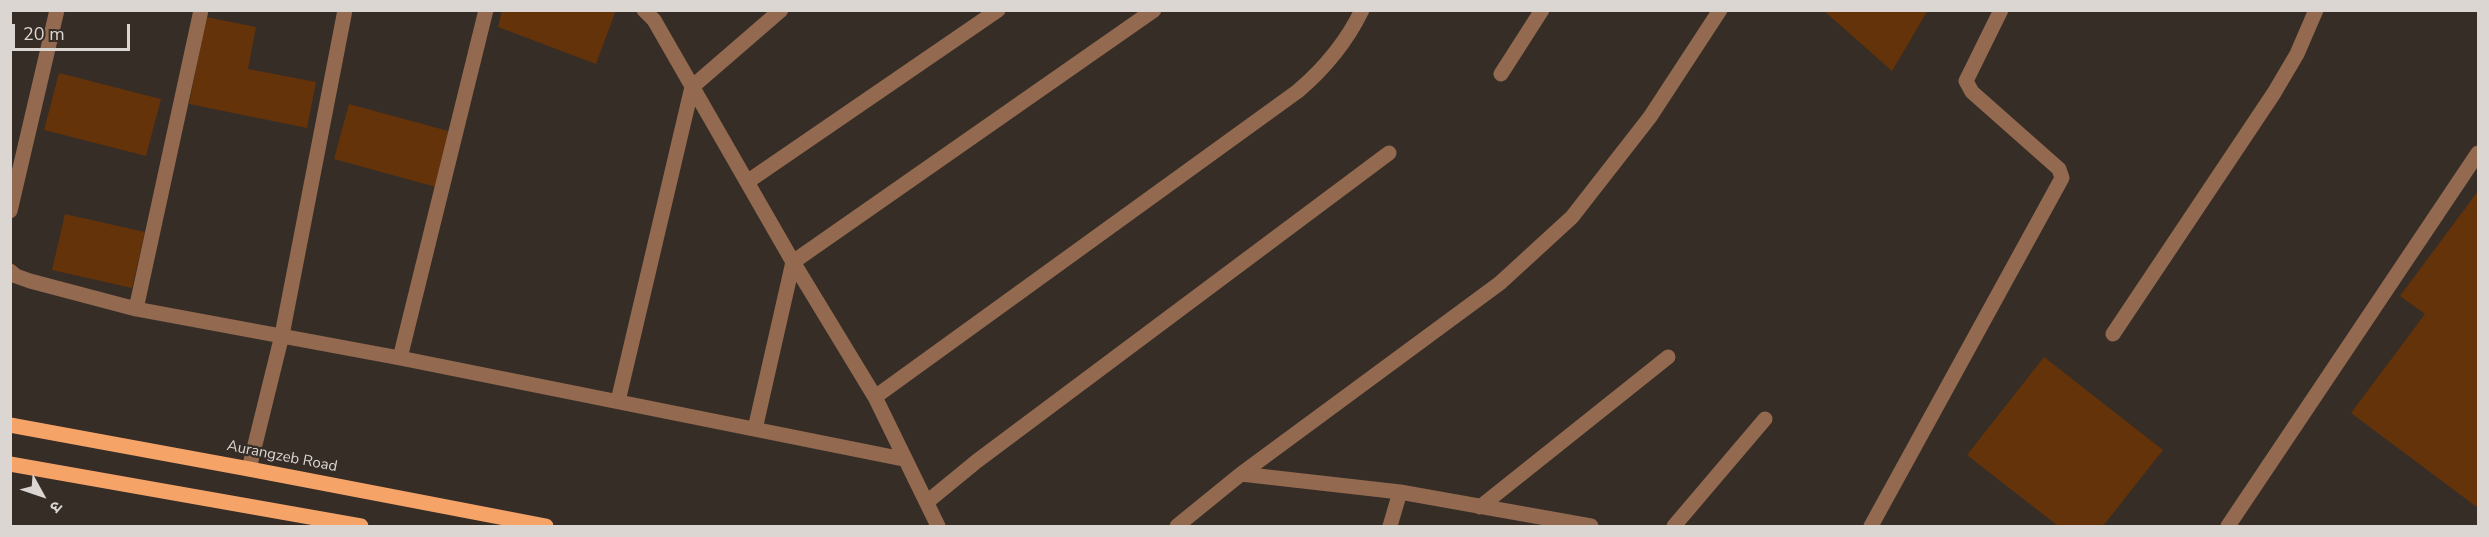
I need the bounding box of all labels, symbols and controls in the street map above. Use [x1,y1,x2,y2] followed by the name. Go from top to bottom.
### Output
[15,12,134,50] scale bar
[23,22,65,46] text: 20 m
[225,437,339,477] street label: Aurangzeb Road
[12,465,72,525] north arrow
[44,496,67,517] text: उ

